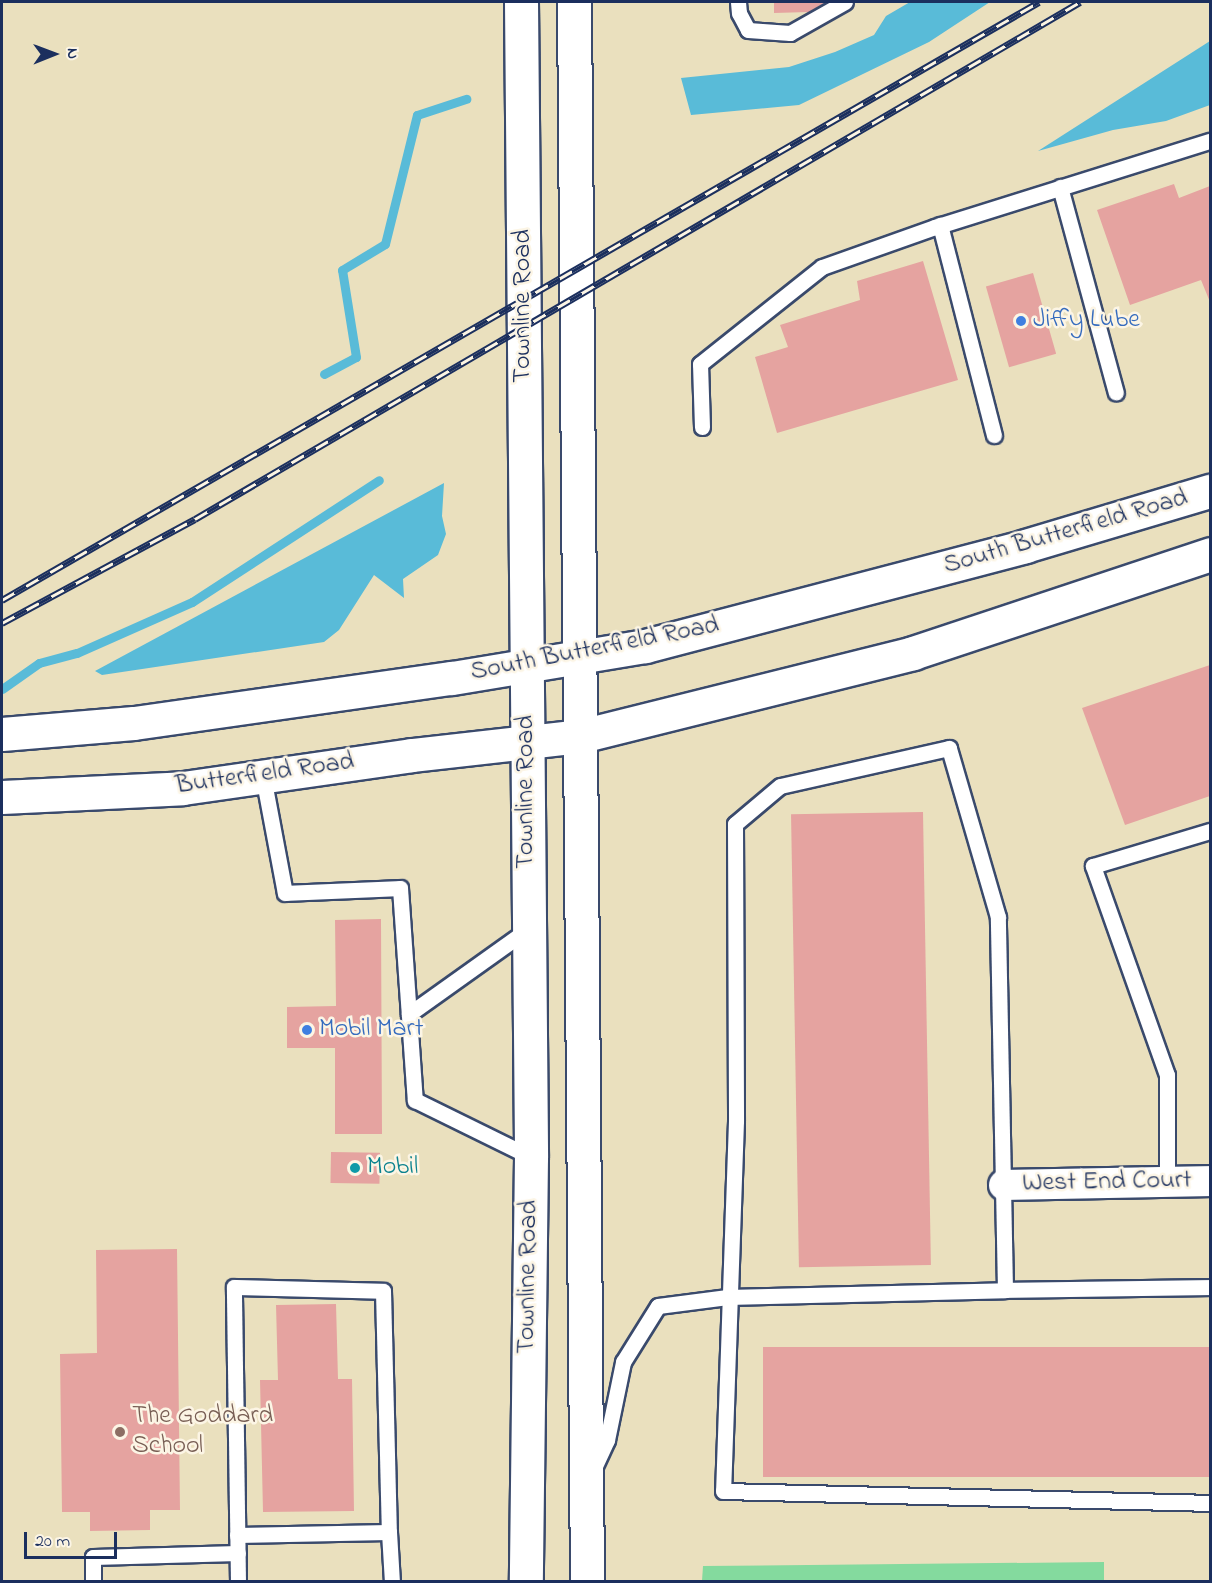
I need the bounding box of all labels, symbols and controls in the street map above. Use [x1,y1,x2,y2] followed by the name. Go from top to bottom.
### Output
[24,24,84,84] north arrow
[60,48,84,59] text: N
[508,229,540,383] street label: Townline Road
[1033,305,1140,337] place label: Jiffy Lube
[1014,314,1028,328] marker: Jiffy Lube
[940,483,1192,583] street label: South Butterfield Road
[468,611,722,689] street label: South Butterfield Road
[511,715,543,869] street label: Townline Road
[174,747,356,803] street label: Butterfield Road
[319,1014,423,1046] place label: Mobil Mart
[300,1023,314,1037] marker: Mobil Mart
[367,1152,418,1184] place label: Mobil
[348,1161,362,1175] marker: Mobil
[1022,1166,1192,1200] street label: West End Court
[512,1200,546,1354] street label: Townline Road
[132,1401,273,1462] place label: The Goddard School
[113,1425,127,1439] marker: The Goddard School
[27,1520,120,1558] scale bar
[35,1529,70,1555] text: 20 m

